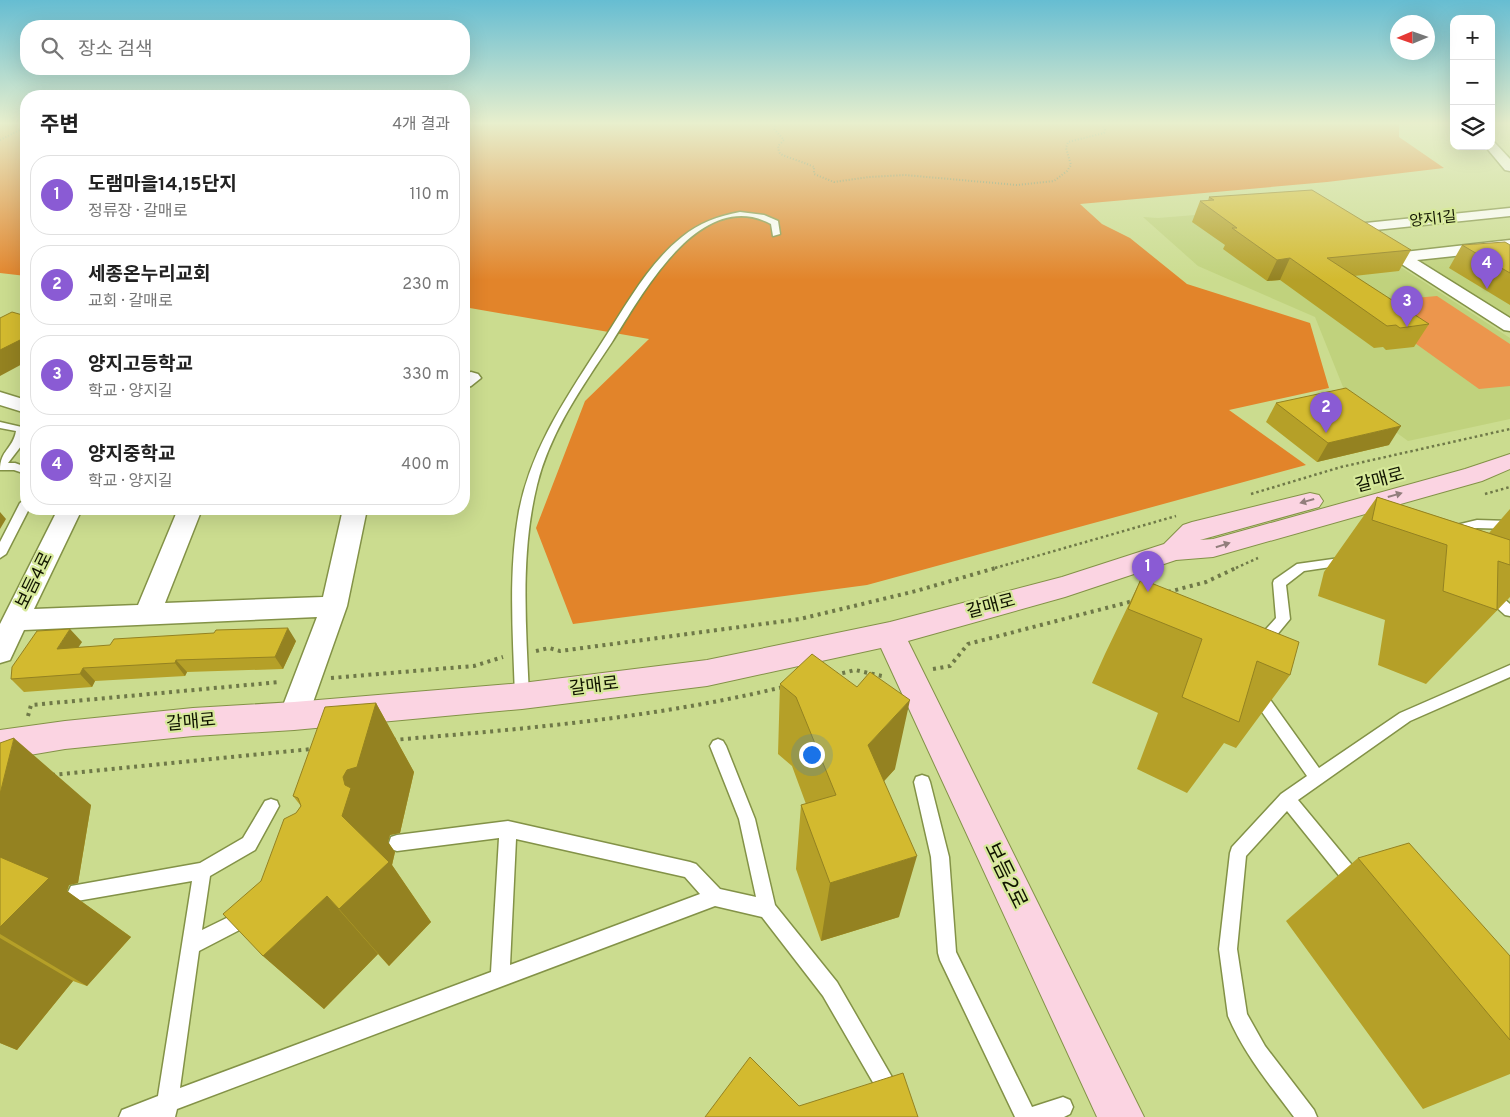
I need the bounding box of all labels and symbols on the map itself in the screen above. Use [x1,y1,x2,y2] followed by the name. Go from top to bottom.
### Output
[1390,15,1435,60] north arrow
[1409,208,1457,232] street label: 양지1길
[1471,248,1503,289] pin: 4
[1391,286,1423,327] pin: 3
[1310,392,1342,433] pin: 2
[1353,463,1407,499] street label: 갈매로
[1388,491,1403,499] one-way arrow
[1300,498,1315,506] one-way arrow
[1215,541,1230,549] one-way arrow
[11,549,59,613] street label: 보듬4로
[1132,551,1164,592] pin: 1
[964,589,1018,625] street label: 갈매로
[568,673,620,701] street label: 갈매로
[165,709,217,737] street label: 갈매로
[799,742,825,768] your location
[977,838,1033,914] street label: 보듬2로

